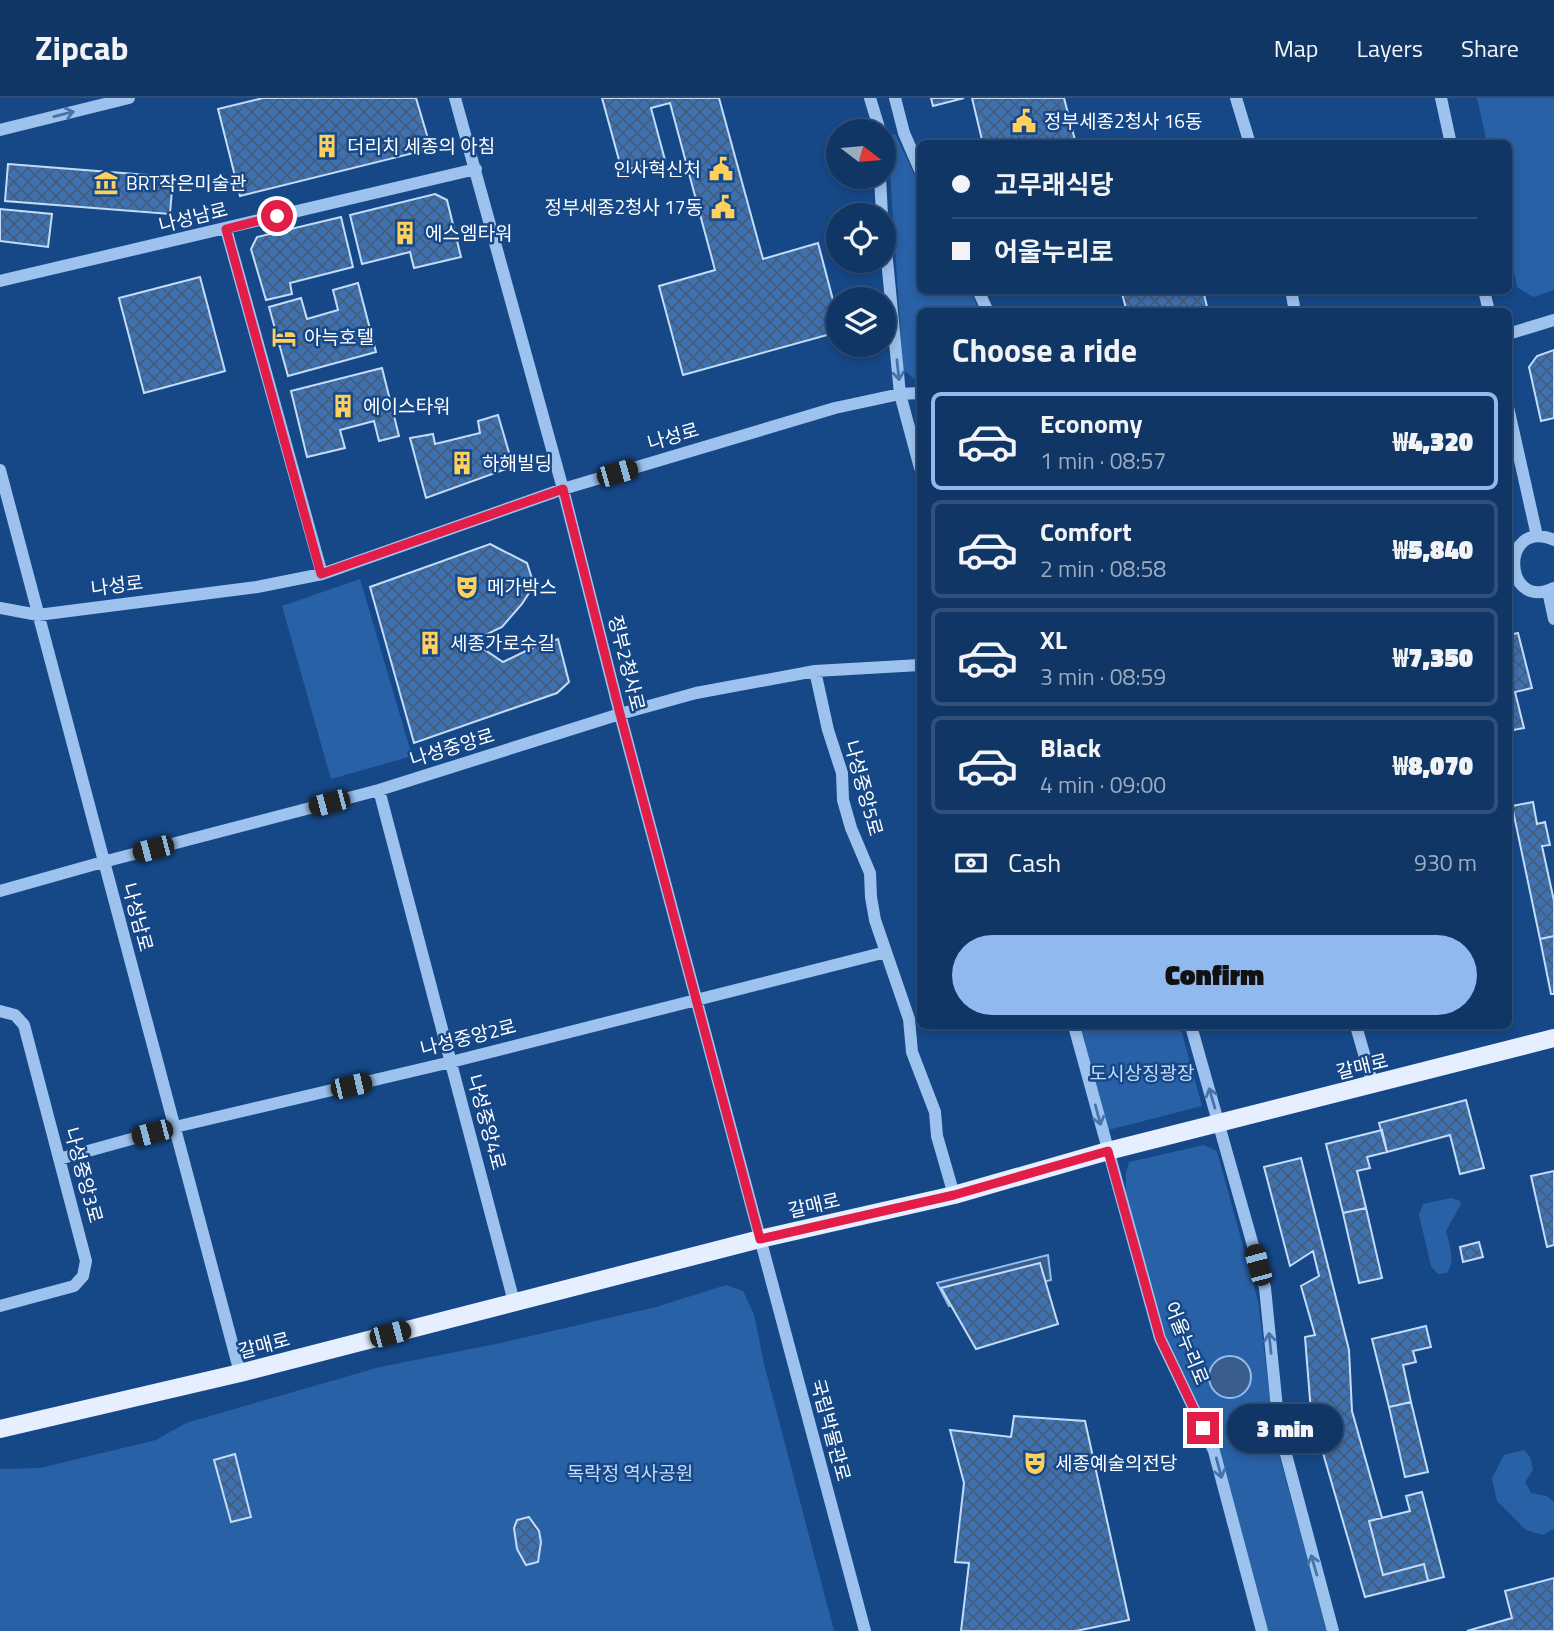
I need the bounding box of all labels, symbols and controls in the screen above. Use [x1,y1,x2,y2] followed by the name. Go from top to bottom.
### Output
[35,23,129,73] text: Zipcab
[1274,30,1319,66] text: Map
[1357,30,1423,66] text: Layers
[1461,30,1519,66] text: Share
[1044,106,1202,135] place label: 정부세종2청사 16동
[53,107,75,120] one-way arrow
[1010,107,1038,135] public building icon: 정부세종2청사 16동
[826,119,896,189] north arrow
[826,119,896,357] map controls
[347,131,495,160] place label: 더리치 세종의 아침
[313,132,341,160] building icon: 더리치 세종의 아침
[614,154,701,183] place label: 인사혁신처
[707,155,735,183] public building icon: 인사혁신처
[994,165,1114,204] text: 고무래식당
[126,168,247,197] place label: BRT작은미술관
[92,169,120,197] museum icon: BRT작은미술관
[545,192,703,221] place label: 정부세종2청사 17동
[709,193,737,221] public building icon: 정부세종2청사 17동
[155,194,230,239] street label: 나성남로
[261,200,293,232] route start
[826,203,896,273] button: locate
[425,218,512,247] place label: 에스엠타워
[391,219,419,247] building icon: 에스엠타워
[994,232,1114,271] text: 어울누리로
[826,287,896,357] button: layers
[304,322,374,351] place label: 아늑호텔
[270,323,298,351] hotel icon: 아늑호텔
[952,326,1137,374] text: Choose a ride
[891,358,904,381] one-way arrow
[363,391,450,420] place label: 에이스타워
[329,392,357,420] building icon: 에이스타워
[1040,404,1142,443] text: Economy
[956,410,1019,473] icon: car
[644,414,702,457] street label: 나성로
[1393,422,1473,461] text: ₩4,320
[1040,443,1166,478] text: 1 min · 08:57
[482,448,552,477] place label: 하해빌딩
[448,449,476,477] building icon: 하해빌딩
[594,457,641,489] car
[1040,512,1132,551] text: Comfort
[956,518,1019,581] icon: car
[1393,530,1473,569] text: ₩5,840
[1040,551,1166,586] text: 2 min · 08:58
[89,567,145,602] street label: 나성로
[487,572,557,601] place label: 메가박스
[453,573,481,601] theatre icon: 메가박스
[602,612,653,714] street label: 정부2청사로
[1040,620,1067,659] text: XL
[956,626,1019,689] icon: car
[450,628,555,657] place label: 세종가로수길
[416,629,444,657] building icon: 세종가로수길
[1393,638,1473,677] text: ₩7,350
[1040,659,1166,694] text: 3 min · 08:59
[406,720,498,773] street label: 나성중앙로
[1040,728,1101,767] text: Black
[956,734,1019,797] icon: car
[838,737,891,839] street label: 나성중앙5로
[1393,746,1473,785] text: ₩8,070
[1040,767,1166,802] text: 4 min · 09:00
[306,787,353,819] car
[130,833,177,865] car
[1008,843,1061,882] text: Cash
[952,844,990,882] icon: cash
[1414,845,1477,880] text: 930 m
[115,879,162,954] street label: 나성남로
[952,935,1477,1015] button: Confirm
[417,1011,519,1062] street label: 나성중앙2로
[1333,1045,1391,1086] street label: 갈매로
[1090,1058,1194,1087] park label: 도시상징광장
[329,1071,374,1101] car
[461,1071,514,1173] street label: 나성중앙4로
[1205,1087,1218,1110] one-way arrow
[1092,1103,1105,1126] one-way arrow
[129,1117,176,1149] car
[58,1124,111,1226] street label: 나성중앙3로
[785,1184,843,1225] street label: 갈매로
[1243,1242,1274,1288] car
[1158,1297,1217,1389] street label: 어울누리로
[367,1318,414,1350] car
[235,1324,293,1365] street label: 갈매로
[1263,1332,1276,1355] one-way arrow
[804,1375,859,1484] street label: 국립박물관로
[1228,1404,1343,1452] callout: 3 min
[1256,1411,1314,1446] text: 3 min
[1187,1412,1219,1444] route end
[1055,1448,1177,1477] place label: 세종예술의전당
[1021,1449,1049,1477] theatre icon: 세종예술의전당
[1213,1457,1226,1479] one-way arrow
[567,1458,693,1487] park label: 독락정 역사공원
[1307,1554,1320,1577] one-way arrow

